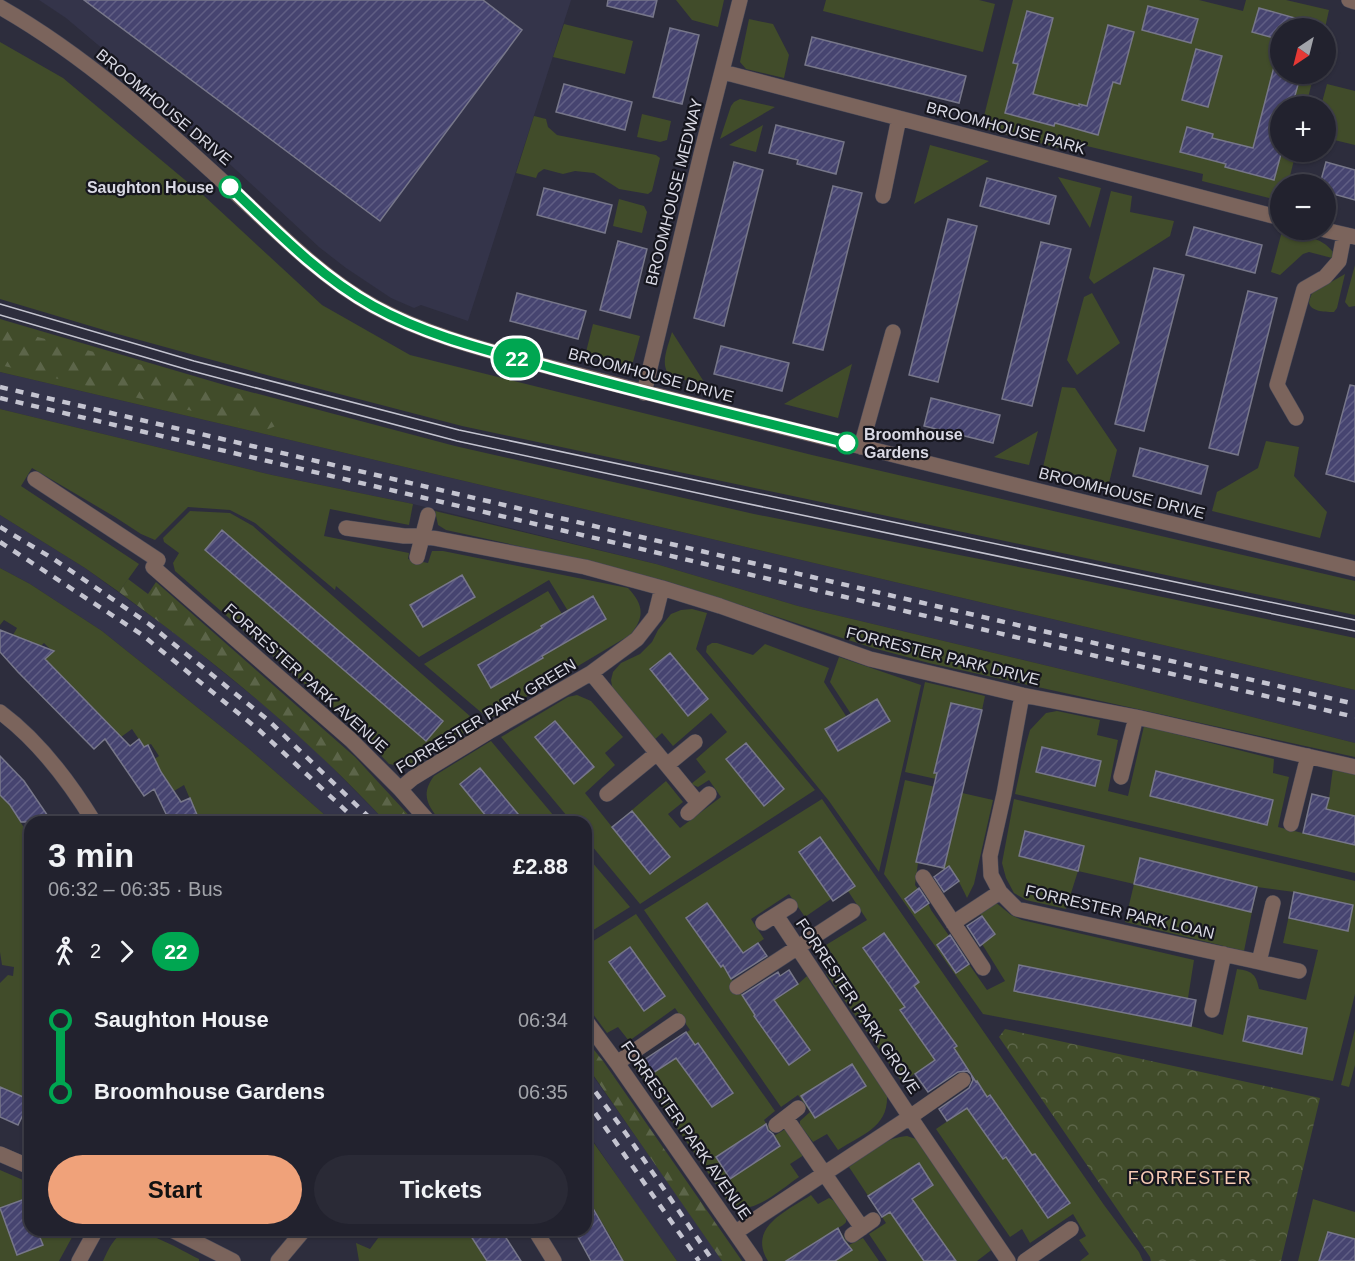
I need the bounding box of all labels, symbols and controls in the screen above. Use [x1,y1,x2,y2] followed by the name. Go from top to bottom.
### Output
[1270,18,1336,84] north arrow
[1270,18,1336,240] map controls
[93,46,235,168] street label: BROOMHOUSE DRIVE
[643,96,706,287] street label: BROOMHOUSE MEDWAY
[1270,96,1336,162] button: +
[925,99,1088,158] street label: BROOMHOUSE PARK
[1270,174,1336,240] button: −
[219,176,241,198] marker: Saughton House
[87,179,214,196] place label: Saughton House
[490,338,544,378] line badge: 22
[566,345,736,405] street label: BROOMHOUSE DRIVE
[505,347,529,370] text: 22
[864,426,963,461] place label: Broomhouse Gardens
[836,432,858,454] marker: Broomhouse Gardens
[1037,464,1207,522] street label: BROOMHOUSE DRIVE
[221,600,391,756] street label: FORRESTER PARK AVENUE
[844,624,1042,688] street label: FORRESTER PARK DRIVE
[393,655,579,777] street label: FORRESTER PARK GREEN
[48,837,134,874] text: 3 min
[513,854,568,879] text: £2.88
[48,878,223,900] text: 06:32 – 06:35 · Bus
[1024,882,1216,942] street label: FORRESTER PARK LOAN
[793,915,923,1097] street label: FORRESTER PARK GROVE
[48,935,81,968] icon: walk
[110,935,143,968] icon: forward
[90,940,101,962] text: 2
[164,940,187,963] text: 22
[94,1007,269,1032] text: Saughton House
[518,1009,568,1031] text: 06:34
[618,1038,754,1222] street label: FORRESTER PARK AVENUE
[94,1079,325,1104] text: Broomhouse Gardens
[518,1081,568,1103] text: 06:35
[48,1155,302,1224] button: Start
[314,1155,568,1224] button: Tickets
[1128,1168,1252,1188] district label: FORRESTER

